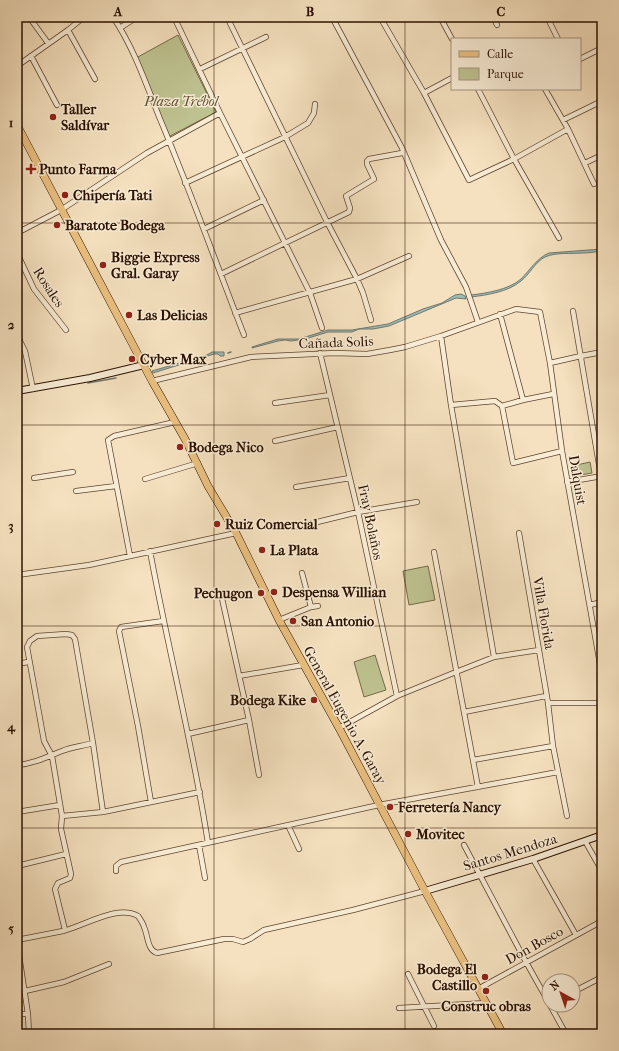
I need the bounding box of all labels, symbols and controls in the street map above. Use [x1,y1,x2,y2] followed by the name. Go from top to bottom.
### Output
[113,4,123,19] text: A
[306,4,315,19] text: B
[497,4,506,19] text: C
[451,38,581,90] legend
[487,47,513,61] text: Calle
[487,67,524,81] text: Parque
[143,93,220,110] park label: Plaza Trébol
[60,101,110,134] place label: Taller Saldívar
[48,112,58,122] marker: Taller Saldívar
[9,115,14,130] text: 1
[39,161,117,178] place label: Punto Farma
[26,164,36,174] marker: Punto Farma
[73,187,153,204] place label: Chipería Tati
[60,190,70,200] marker: Chipería Tati
[65,217,165,234] place label: Baratote Bodega
[52,220,62,230] marker: Baratote Bodega
[111,249,201,282] place label: Biggie Express Gral. Garay
[98,260,108,270] marker: Biggie Express Gral. Garay
[29,264,68,311] street label: Rosales
[137,307,208,324] place label: Las Delicias
[124,310,134,320] marker: Las Delicias
[8,317,15,332] text: 2
[298,333,374,352] street label: Cañada Solis
[140,351,207,368] place label: Cyber Max
[127,354,137,364] marker: Cyber Max
[188,439,264,456] place label: Bodega Nico
[175,442,185,452] marker: Bodega Nico
[565,454,590,506] street label: Dalquist
[354,483,387,561] street label: Fray Bolaños
[225,516,318,533] place label: Ruiz Comercial
[8,518,14,534] text: 3
[212,519,222,529] marker: Ruiz Comercial
[270,542,319,559] place label: La Plata
[257,545,267,555] marker: La Plata
[529,575,558,651] street label: Villa Florida
[282,584,387,601] place label: Despensa Willian
[194,585,254,602] place label: Pechugon
[269,587,279,597] marker: Despensa Willian
[256,588,266,598] marker: Pechugon
[301,613,374,630] place label: San Antonio
[288,616,298,626] marker: San Antonio
[299,643,390,788] street label: General Eugenio A. Garay
[230,692,306,709] place label: Bodega Kike
[309,695,319,705] marker: Bodega Kike
[6,719,16,735] text: 4
[397,799,503,816] place label: Ferretería Nancy
[385,802,395,812] marker: Ferretería Nancy
[415,826,465,843] place label: Movitec
[403,829,413,839] marker: Movitec
[461,830,560,875] street label: Santos Mendoza
[8,921,14,936] text: 5
[502,923,566,968] street label: Don Bosco
[417,961,477,994] place label: Bodega El Castillo
[480,972,490,982] marker: Bodega El Castillo
[541,973,581,1013] north arrow
[548,978,563,993] text: N
[481,986,491,996] marker: Construc obras
[441,998,532,1015] place label: Construc obras

